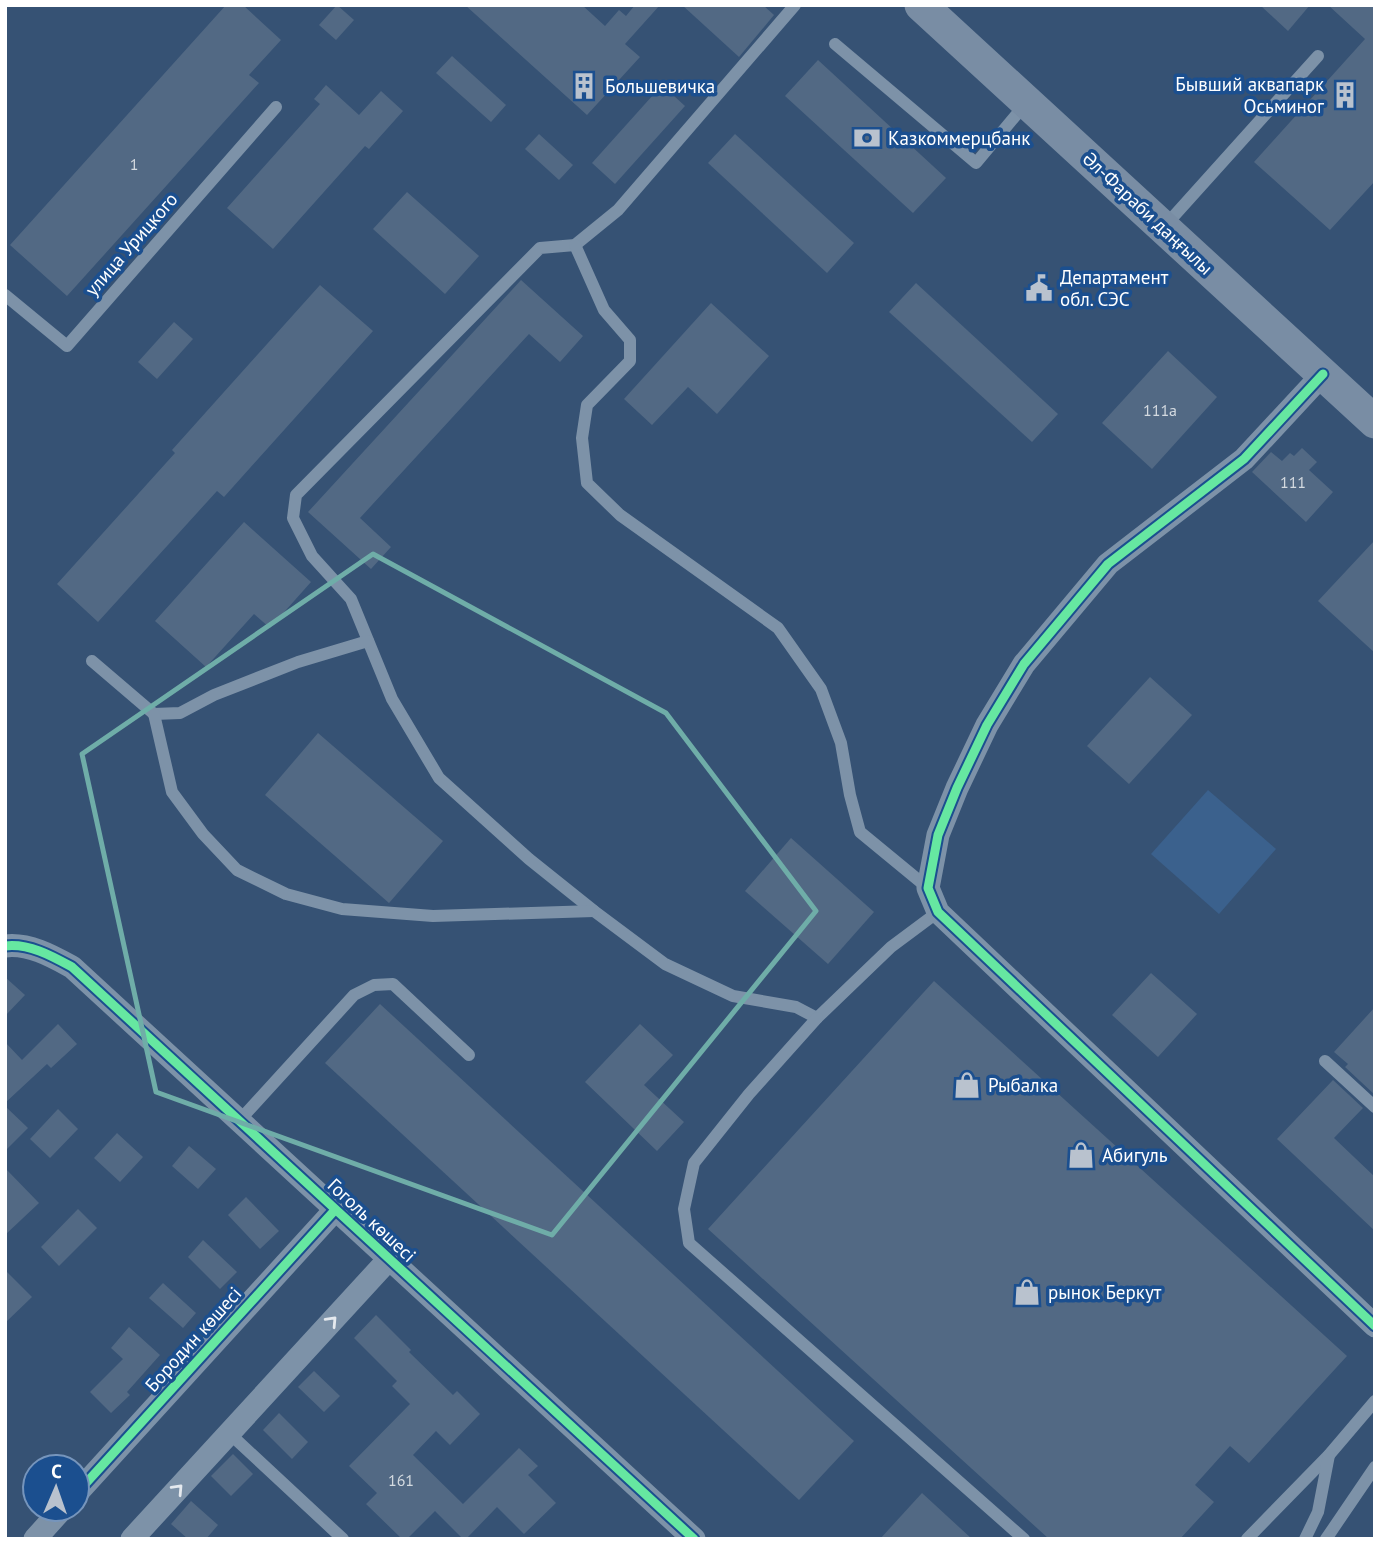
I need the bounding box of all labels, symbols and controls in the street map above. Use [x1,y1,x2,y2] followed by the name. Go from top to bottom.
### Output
[569,71,599,101] building icon: Большевичка
[1175,72,1325,118] place label: Бывший аквапарк Осьминог
[605,74,715,98] place label: Большевичка
[1330,80,1360,110] building icon: Бывший аквапарк Осьминог
[852,123,882,153] bank icon: Казкоммерцбанк
[888,126,1030,150] place label: Казкоммерцбанк
[1078,146,1218,280] street label: Әл-Фараби даңғылы
[130,154,138,174] house number: 1
[79,187,183,301] street label: улица Урицкого
[1060,265,1169,311] place label: Департамент обл. СЭС
[1024,273,1054,303] public building icon: Департамент обл. СЭС
[1143,400,1177,420] house number: 111а
[1280,472,1306,492] house number: 111
[952,1070,982,1100] shop icon: Рыбалка
[988,1073,1058,1097] place label: Рыбалка
[1066,1140,1096,1170] shop icon: Абигуль
[1102,1143,1168,1167] place label: Абигуль
[323,1173,421,1267] street label: Гоголь көшесі
[1012,1277,1042,1307] shop icon: рынок Беркут
[1048,1280,1162,1304] place label: рынок Беркут
[140,1282,246,1396] street label: Бородин көшесі
[324,1316,336,1329] one-way arrow
[21,1453,91,1523] north arrow
[51,1459,63,1483] text: С
[388,1470,414,1490] house number: 161
[170,1484,182,1497] one-way arrow

